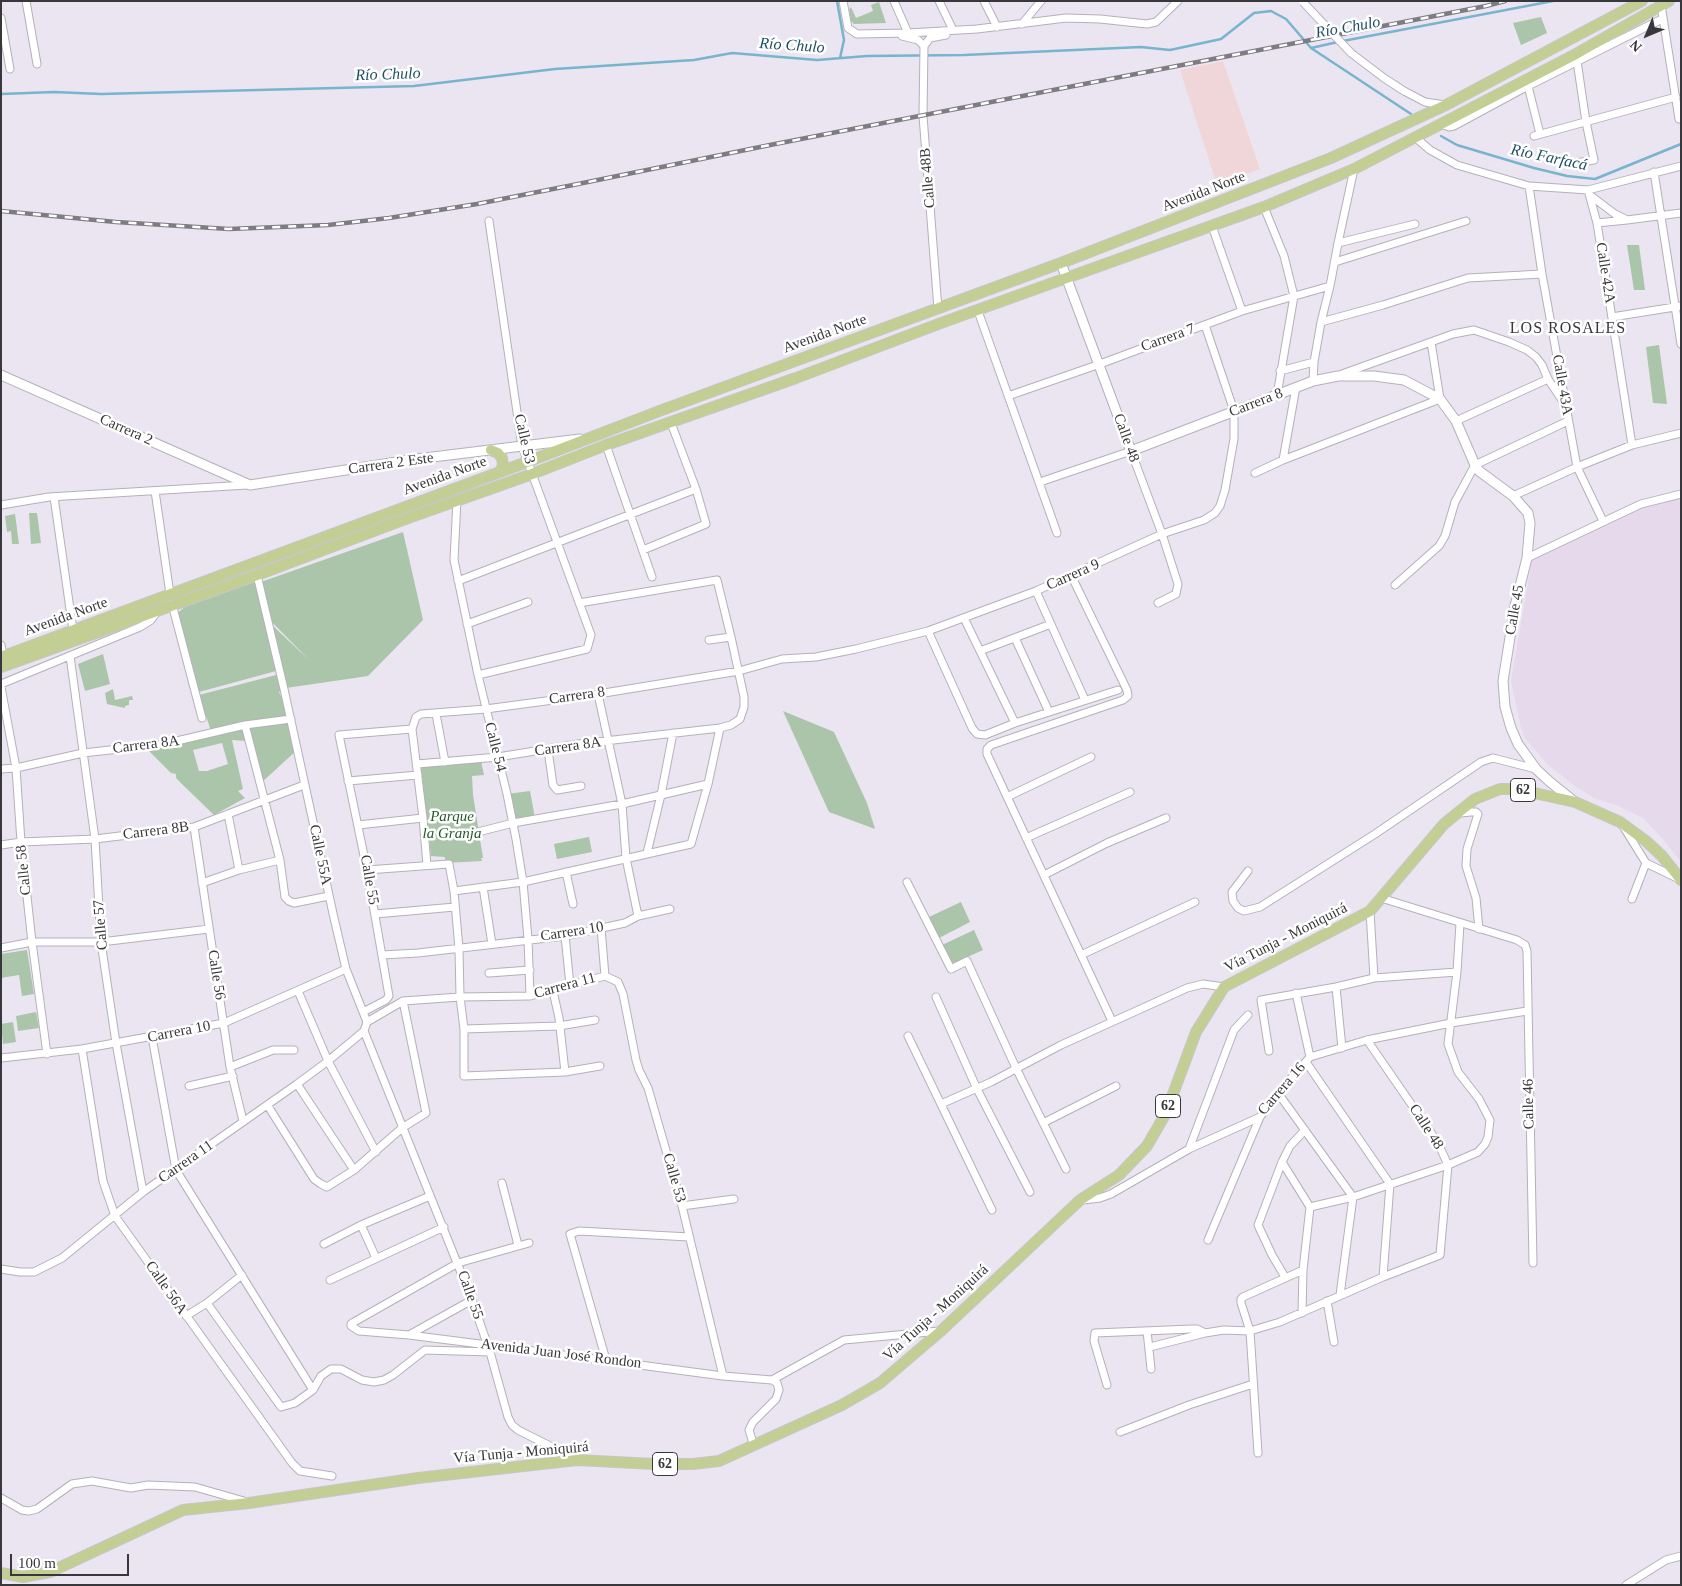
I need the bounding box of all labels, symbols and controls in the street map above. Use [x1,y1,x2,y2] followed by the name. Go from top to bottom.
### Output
[1622,10,1672,60] north arrow
[1314,13,1382,43] water label: Río Chulo
[759,34,825,58] water label: Río Chulo
[1627,37,1645,55] text: N
[355,64,421,86] water label: Río Chulo
[1509,141,1589,175] water label: Río Farfacá
[916,147,940,209] street label: Calle 48B
[1160,168,1248,216] street label: Avenida Norte
[1591,241,1619,305] street label: Calle 42A
[781,311,869,357] street label: Avenida Norte
[1508,319,1628,339] district label: LOS ROSALES
[1139,320,1197,356] street label: Carrera 7
[1548,353,1576,417] street label: Calle 43A
[1227,385,1285,421] street label: Carrera 8
[97,410,155,450] street label: Carrera 2
[1109,411,1143,465] street label: Calle 48
[510,412,538,466] street label: Calle 53
[347,449,435,479] street label: Carrera 2 Este
[401,453,489,499] street label: Avenida Norte
[1044,555,1102,595] street label: Carrera 9
[1502,584,1528,636] street label: Calle 45
[22,594,110,640] street label: Avenida Norte
[548,683,606,709] street label: Carrera 8
[480,720,510,774] street label: Calle 54
[112,732,180,758] street label: Carrera 8A
[534,733,602,761] street label: Carrera 8A
[1510,778,1536,802] road number: 62
[423,808,481,843] park label: Parque la Granja
[122,818,190,844] street label: Carrera 8B
[305,823,335,887] street label: Calle 55A
[12,844,36,896] street label: Calle 58
[356,854,382,906] street label: Calle 55
[90,899,112,951] street label: Calle 57
[1221,899,1351,977] street label: Vía Tunja - Moniquirá
[539,918,605,946] street label: Carrera 10
[203,949,229,1001] street label: Calle 56
[532,969,598,1003] street label: Carrera 11
[146,1017,212,1047] street label: Carrera 10
[1254,1059,1310,1119] street label: Carrera 16
[1520,1079,1538,1129] street label: Calle 46
[1156,1094,1180,1118] road number: 62
[1405,1101,1447,1153] street label: Calle 48
[155,1137,217,1187] street label: Carrera 11
[658,1151,690,1205] street label: Calle 53
[141,1258,191,1318] street label: Calle 56A
[880,1261,992,1365] street label: Vía Tunja - Moniquirá
[453,1268,487,1322] street label: Calle 55
[480,1335,642,1373] street label: Avenida Juan José Rondon
[453,1438,589,1468] street label: Vía Tunja - Moniquirá
[652,1452,678,1476] road number: 62
[12,1544,131,1576] scale bar
[18,1555,56,1571] text: 100 m

